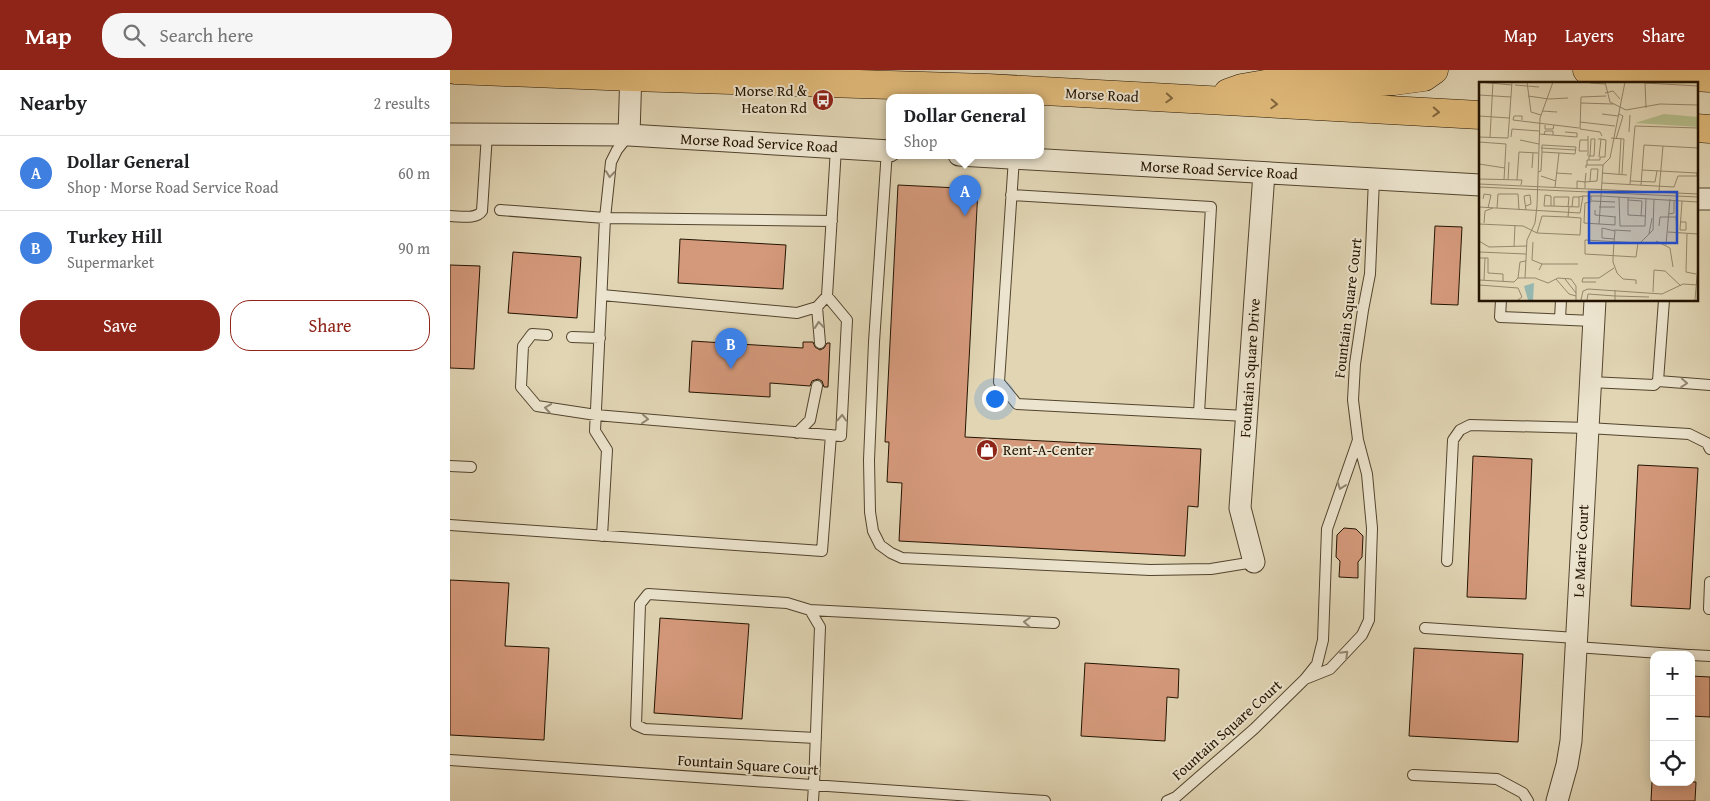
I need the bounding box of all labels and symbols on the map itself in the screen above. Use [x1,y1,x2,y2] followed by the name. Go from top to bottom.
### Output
[734,80,808,118] place label: Morse Rd & Heaton Rd
[1065,82,1139,107] street label: Morse Road
[1479,82,1698,301] inset map
[811,88,835,112] bus stop icon: Morse Rd & Heaton Rd
[1165,93,1173,104] one-way arrow
[1270,98,1278,109] one-way arrow
[1433,107,1441,118] one-way arrow
[680,128,838,157] street label: Morse Road Service Road
[1140,155,1298,184] street label: Morse Road Service Road
[605,170,616,178] one-way arrow
[949,175,981,216] pin: A
[1328,236,1367,379] street label: Fountain Square Court
[1234,298,1265,438] street label: Fountain Square Drive
[813,321,824,329] one-way arrow
[715,328,747,369] pin: B
[1680,378,1688,389] one-way arrow
[982,386,1008,412] your location
[543,403,552,413] one-way arrow
[641,414,649,425] one-way arrow
[837,414,848,422] one-way arrow
[975,438,999,462] shop icon: Rent-A-Center
[1003,439,1094,460] place label: Rent-A-Center
[1337,481,1347,490] one-way arrow
[1568,503,1593,598] street label: Le Marie Court
[1023,616,1031,627] one-way arrow
[1339,651,1348,660] one-way arrow
[1167,674,1287,785] street label: Fountain Square Court
[677,749,820,780] street label: Fountain Square Court

